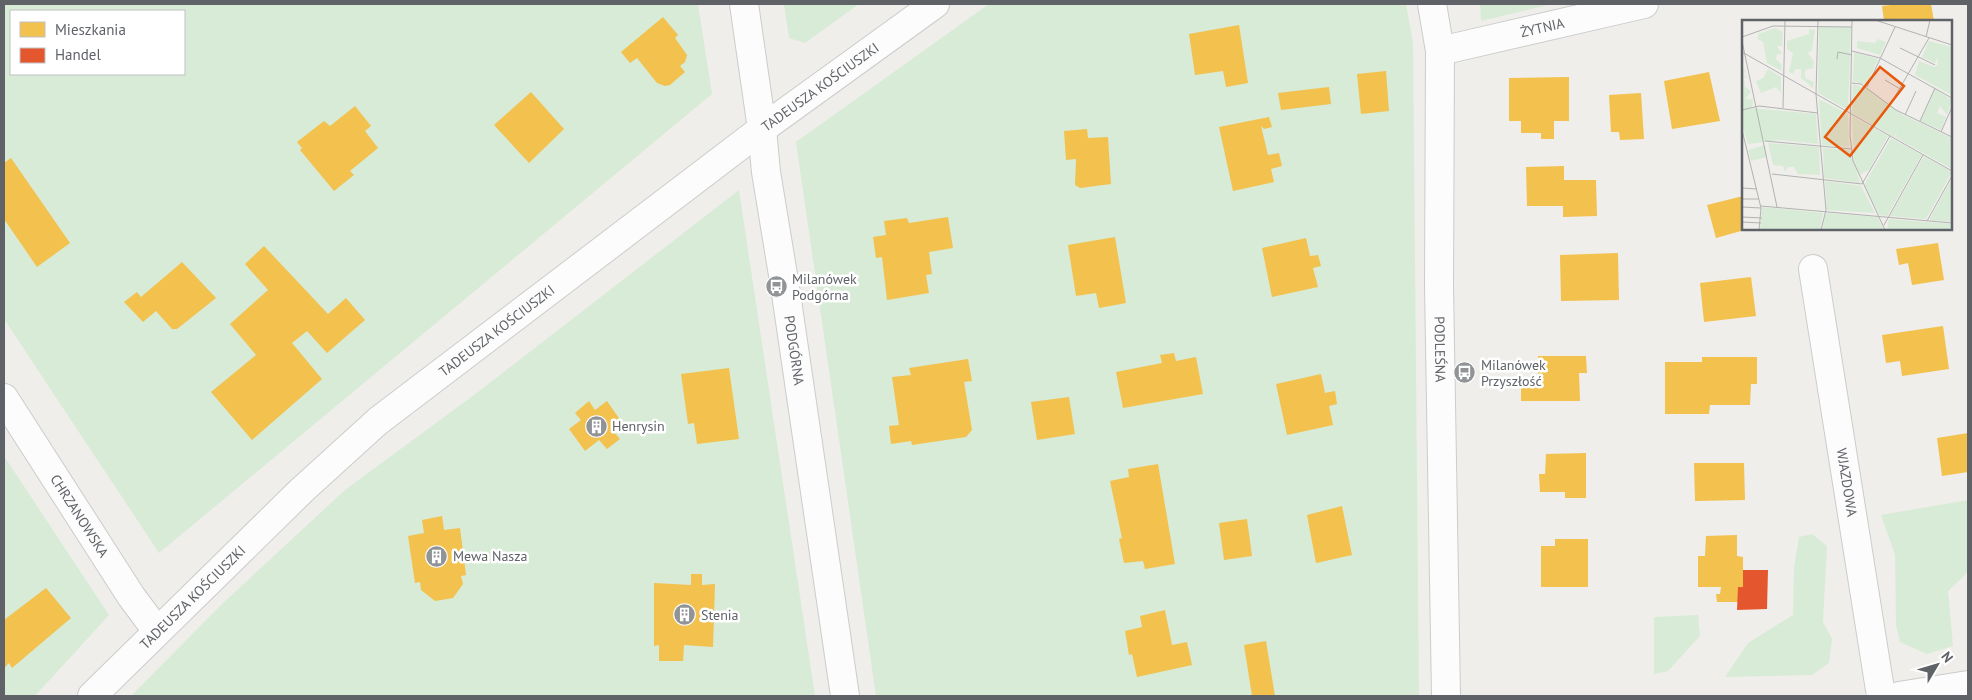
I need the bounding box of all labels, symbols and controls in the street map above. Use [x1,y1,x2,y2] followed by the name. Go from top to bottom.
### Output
[10,10,185,75] legend
[1519,13,1567,41] street label: ŻYTNIA
[55,20,126,39] text: Mieszkania
[1742,20,1952,230] inset map
[758,38,883,136] street label: TADEUSZA KOŚCIUSZKI
[55,45,101,64] text: Handel
[792,270,857,304] place label: Milanówek Podgórna
[764,275,788,299] bus stop icon: Milanówek Podgórna
[435,281,558,380] street label: TADEUSZA KOŚCIUSZKI
[780,314,808,387] street label: PODGÓRNA
[1431,316,1450,383] street label: PODLEŚNA
[1481,356,1546,390] place label: Milanówek Przyszłość
[1453,361,1477,385] bus stop icon: Milanówek Przyszłość
[584,414,608,438] building icon: Henrysin
[612,417,665,435] place label: Henrysin
[1833,447,1861,519] street label: WJAZDOWA
[46,471,113,561] street label: CHRZANOWSKA
[136,542,249,653] street label: TADEUSZA KOŚCIUSZKI
[425,544,449,568] building icon: Mewa Nasza
[453,547,528,565] place label: Mewa Nasza
[673,603,697,627] building icon: Stenia
[701,606,739,624] place label: Stenia
[1912,640,1962,690] north arrow
[1937,648,1957,666] text: N

